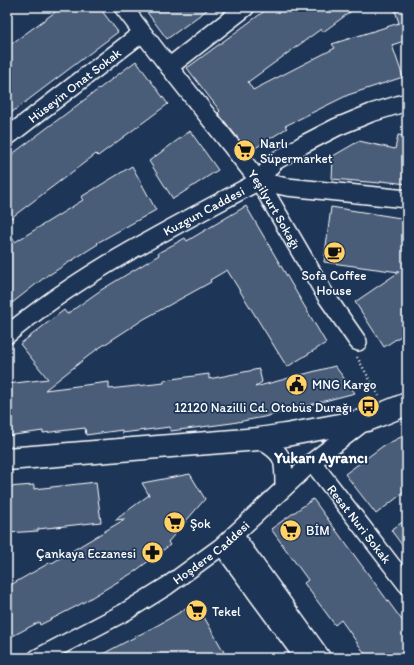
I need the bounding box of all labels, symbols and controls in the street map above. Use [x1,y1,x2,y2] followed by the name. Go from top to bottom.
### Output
[25,44,124,126] street label: Hüseyin Onat Sokak
[260,136,333,166] place label: Narlı Süpermarket
[232,137,258,163] supermarket icon: Narlı Süpermarket
[245,166,304,251] street label: Yeşilyurt Sokağı
[160,183,247,239] street label: Kuzgun Caddesi
[321,240,347,266] cafe icon: Sofa Coffee House
[302,268,366,298] place label: Sofa Coffee House
[284,371,310,397] public building icon: MNG Kargo
[312,377,377,392] place label: MNG Kargo
[355,394,381,420] bus stop icon: 12120 Nazilli Cd. Otobüs Durağı
[174,400,352,415] place label: 12120 Nazilli Cd. Otobüs Durağı
[273,449,368,468] district label: Yukarı Ayrancı
[325,481,395,566] street label: Resat Nuri Sokak
[162,510,188,536] supermarket icon: Şok
[190,516,211,531] place label: Şok
[169,517,252,587] street label: Hoşdere Caddesi
[277,517,303,543] supermarket icon: BİM
[306,523,330,538] place label: BİM
[139,540,165,566] pharmacy icon: Çankaya Eczanesi
[36,546,136,561] place label: Çankaya Eczanesi
[183,598,209,624] supermarket icon: Tekel
[212,604,241,619] place label: Tekel

